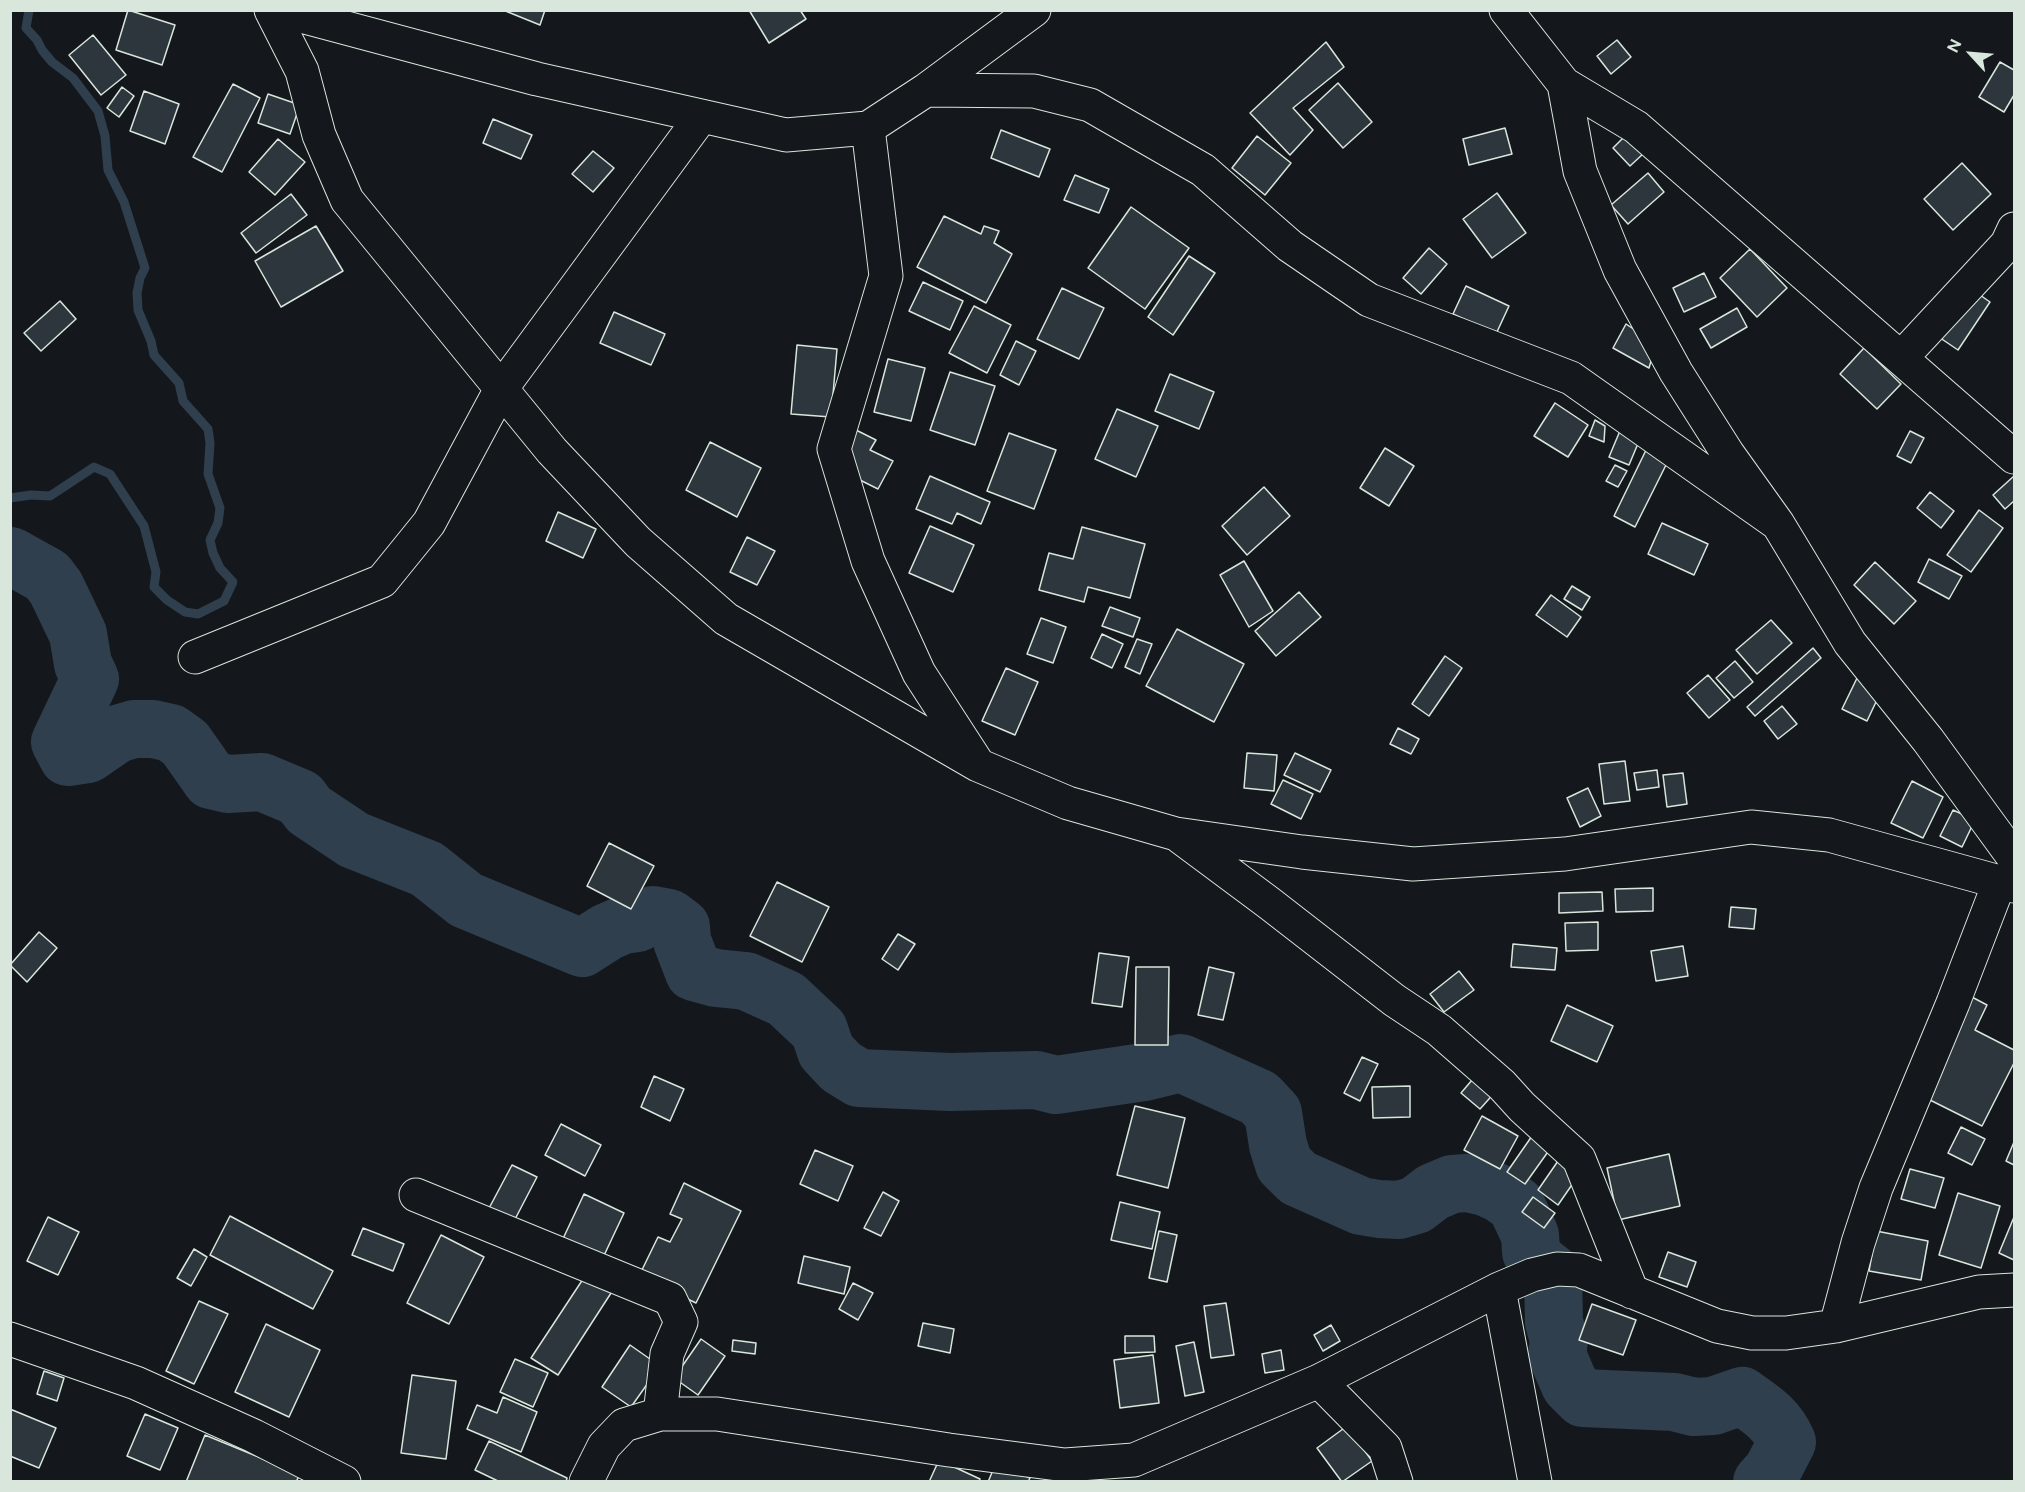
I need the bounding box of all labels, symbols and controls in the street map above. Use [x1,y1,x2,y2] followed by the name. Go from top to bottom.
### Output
[1941,24,2001,84] north arrow
[1943,36,1966,56] text: N

